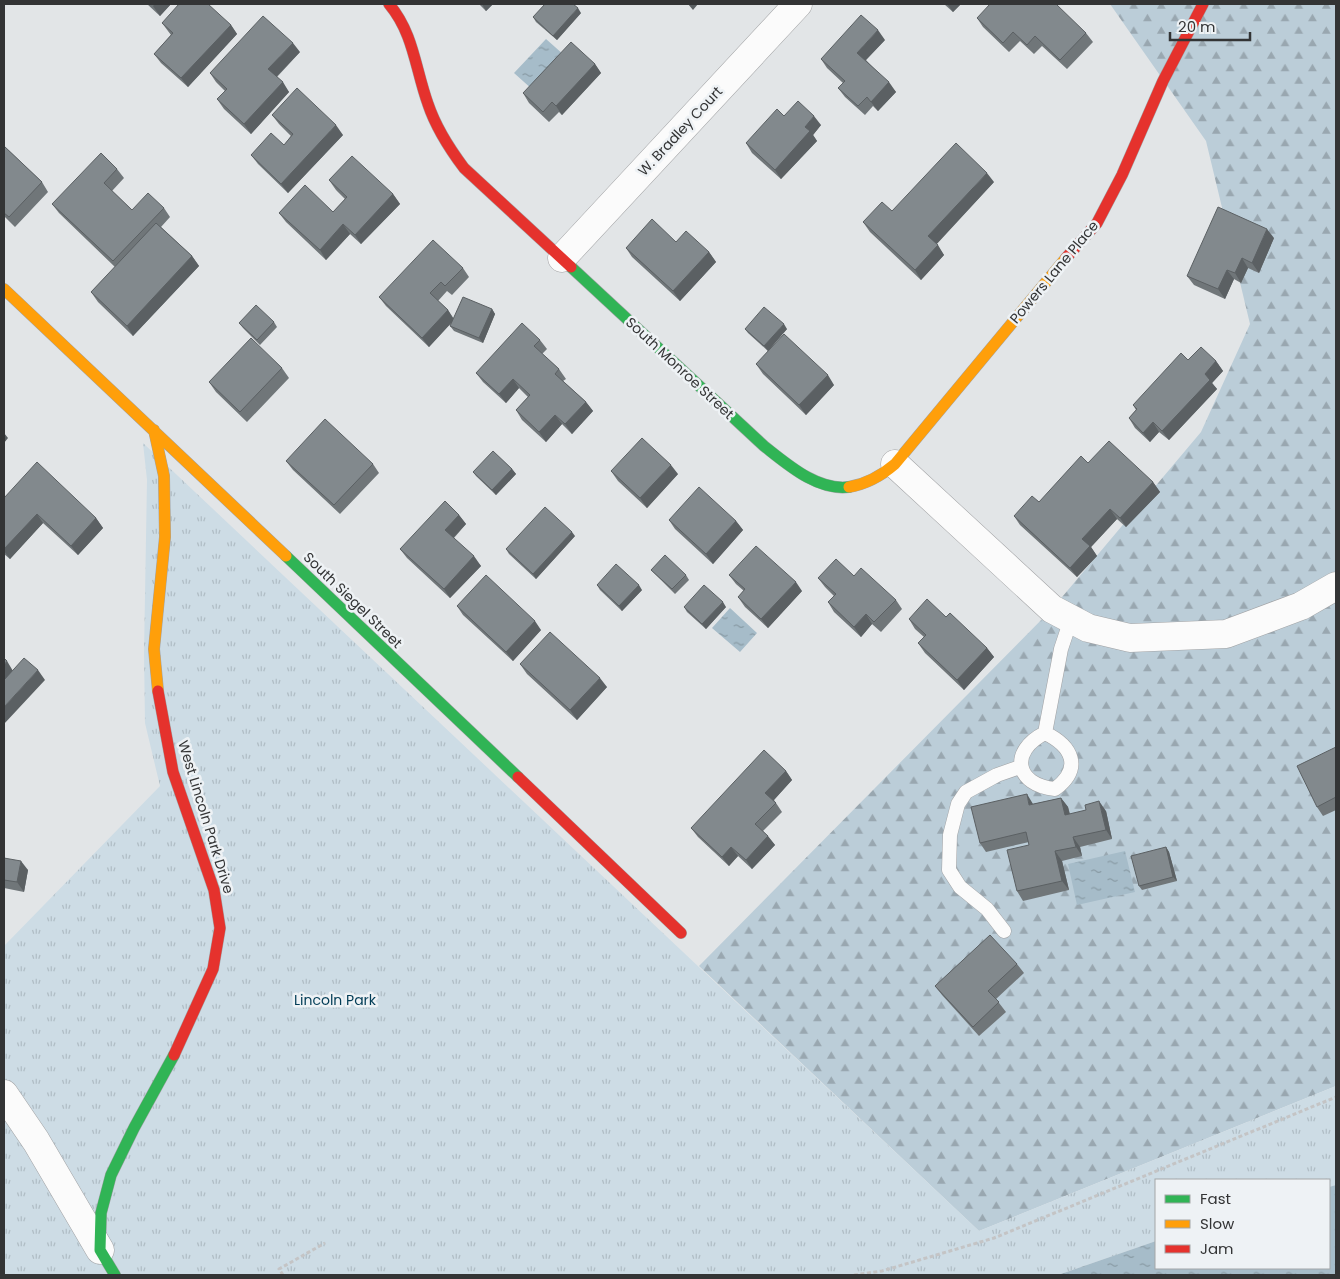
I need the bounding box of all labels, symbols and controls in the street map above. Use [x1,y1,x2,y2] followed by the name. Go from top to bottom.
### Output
[1170,10,1250,42] scale bar
[1178,16,1216,37] text: 20 m
[633,82,727,180] street label: W. Bradley Court
[1005,216,1103,328] street label: Powers Lane Place
[621,312,739,424] street label: South Monroe Street
[299,547,407,653] street label: South Siegel Street
[173,738,239,896] street label: West Lincoln Park Drive
[294,990,377,1010] park label: Lincoln Park
[1155,1179,1330,1269] legend
[1200,1188,1231,1209] text: Fast
[1200,1213,1235,1234] text: Slow
[1200,1238,1234,1259] text: Jam

